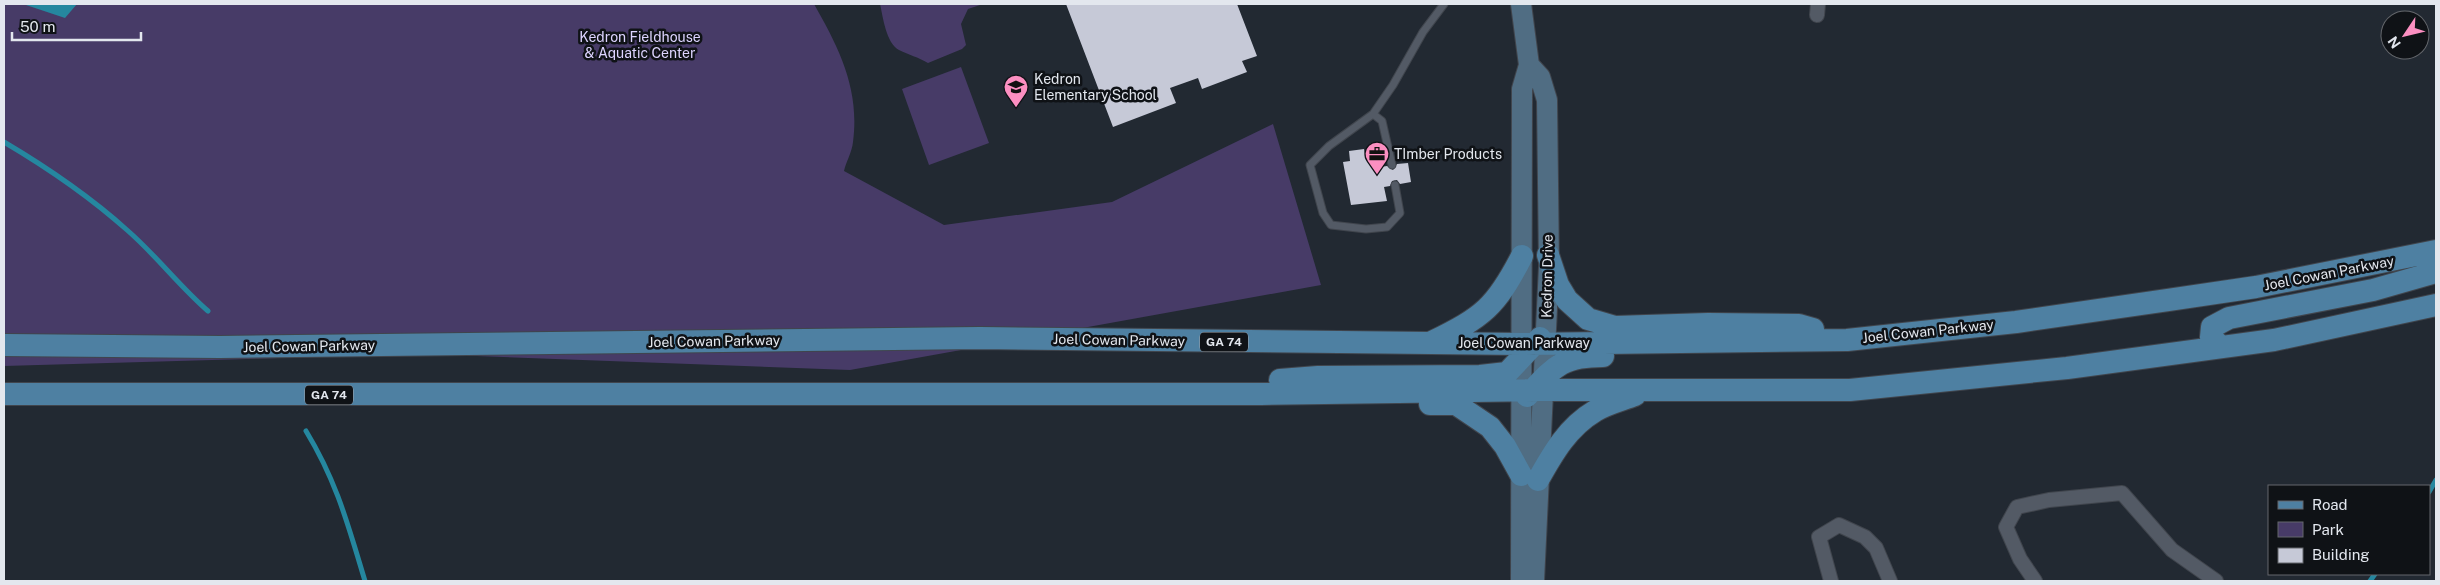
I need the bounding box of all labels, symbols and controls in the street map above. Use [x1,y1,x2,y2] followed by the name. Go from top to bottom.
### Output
[12,10,141,42] scale bar
[2380,10,2430,60] north arrow
[20,18,55,35] text: 50 m
[579,29,701,61] park label: Kedron Fieldhouse & Aquatic Center
[2385,33,2404,52] text: N
[1034,71,1157,103] place label: Kedron Elementary School
[1003,74,1029,108] school or university icon: Kedron Elementary School
[1364,141,1390,175] office icon: TImber Products
[1394,146,1502,162] place label: TImber Products
[1538,234,1556,318] street label: Kedron Drive
[2263,252,2396,293] street label: Joel Cowan Parkway
[1861,316,1995,346] street label: Joel Cowan Parkway
[1053,331,1186,349] street label: Joel Cowan Parkway
[648,332,781,350] street label: Joel Cowan Parkway
[1200,332,1248,352] road number: GA 74
[1458,335,1591,351] street label: Joel Cowan Parkway
[243,337,376,355] street label: Joel Cowan Parkway
[305,386,353,404] road number: GA 74
[2268,485,2430,575] legend
[2312,496,2348,513] text: Road
[2312,521,2344,538] text: Park
[2312,546,2370,563] text: Building

